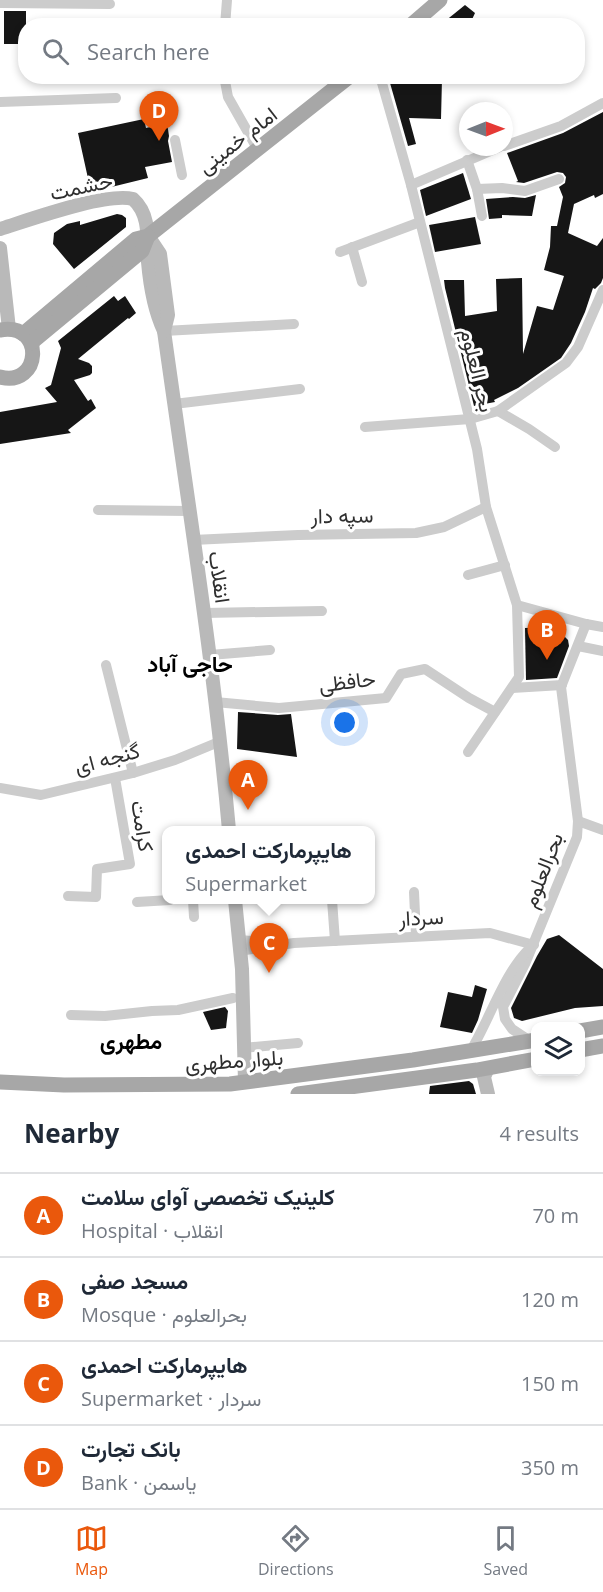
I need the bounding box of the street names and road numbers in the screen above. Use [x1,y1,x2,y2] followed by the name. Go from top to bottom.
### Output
[191,100,283,181] street label: امام خمینی
[47,166,115,206] street label: حشمت
[453,325,502,415] street label: بحر العلوم
[309,500,374,531] street label: سپه دار
[202,549,238,605] street label: انقلاب
[317,664,377,698] street label: حافظی
[71,736,143,780] street label: گنجه ای
[125,798,161,854] street label: کرامت
[515,828,570,912] street label: بحرالعلوم
[397,902,444,932] street label: سردار
[184,1043,284,1077] street label: بلوار مطهری

